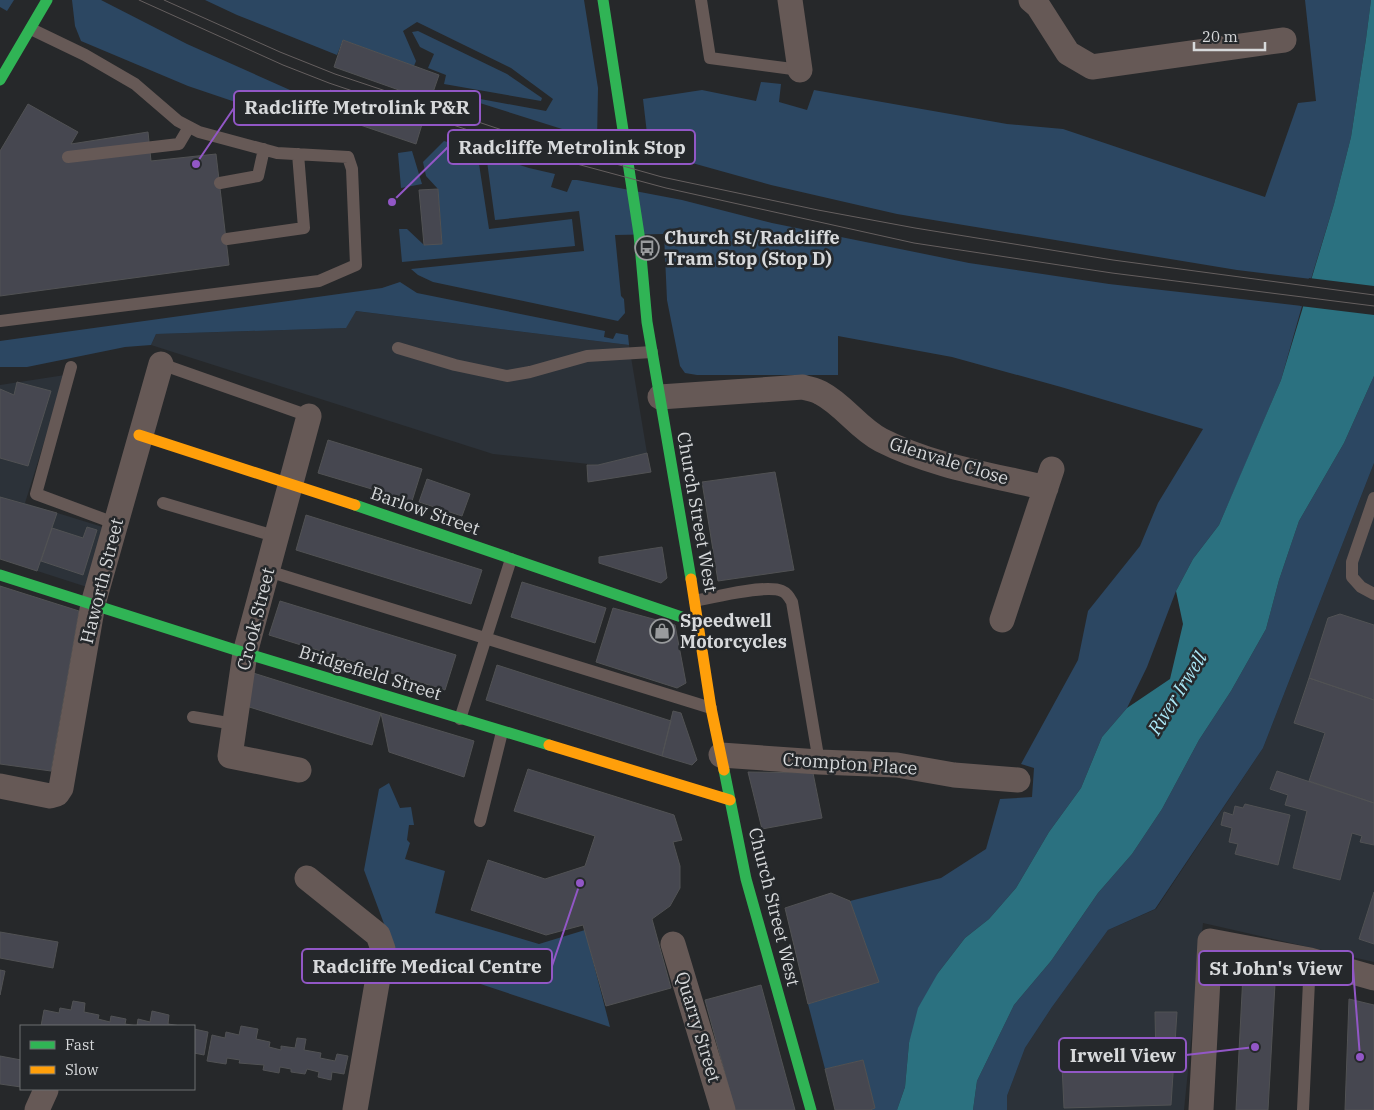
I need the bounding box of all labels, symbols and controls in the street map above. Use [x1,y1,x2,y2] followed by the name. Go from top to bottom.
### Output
[1194,20,1265,52] scale bar
[1202,27,1238,46] text: 20 m
[234,91,480,125] callout: Radcliffe Metrolink P&R
[244,95,470,119] text: Radcliffe Metrolink P&R
[448,130,695,164] callout: Radcliffe Metrolink Stop
[458,135,686,159] text: Radcliffe Metrolink Stop
[664,226,840,270] place label: Church St/Radcliffe Tram Stop (Stop D)
[634,235,660,261] bus stop icon: Church St/Radcliffe Tram Stop (Stop D)
[672,430,723,594] street label: Church Street West
[887,431,1012,490] street label: Glenvale Close
[368,481,483,540] street label: Barlow Street
[75,516,128,646] street label: Haworth Street
[232,565,279,673] street label: Crook Street
[680,609,787,653] place label: Speedwell Motorcycles
[649,618,675,644] shop icon: Speedwell Motorcycles
[296,640,444,705] street label: Bridgefield Street
[1142,647,1212,740] water label: River Irwell
[782,747,918,780] street label: Crompton Place
[744,825,805,989] street label: Church Street West
[302,949,552,983] callout: Radcliffe Medical Centre
[1199,951,1353,985] callout: St John's View
[312,954,542,978] text: Radcliffe Medical Centre
[1209,956,1343,980] text: St John's View
[671,969,726,1085] street label: Quarry Street
[20,1025,195,1090] legend
[65,1035,95,1054] text: Fast
[1059,1038,1186,1072] callout: Irwell View
[1070,1043,1177,1067] text: Irwell View
[65,1060,99,1079] text: Slow

